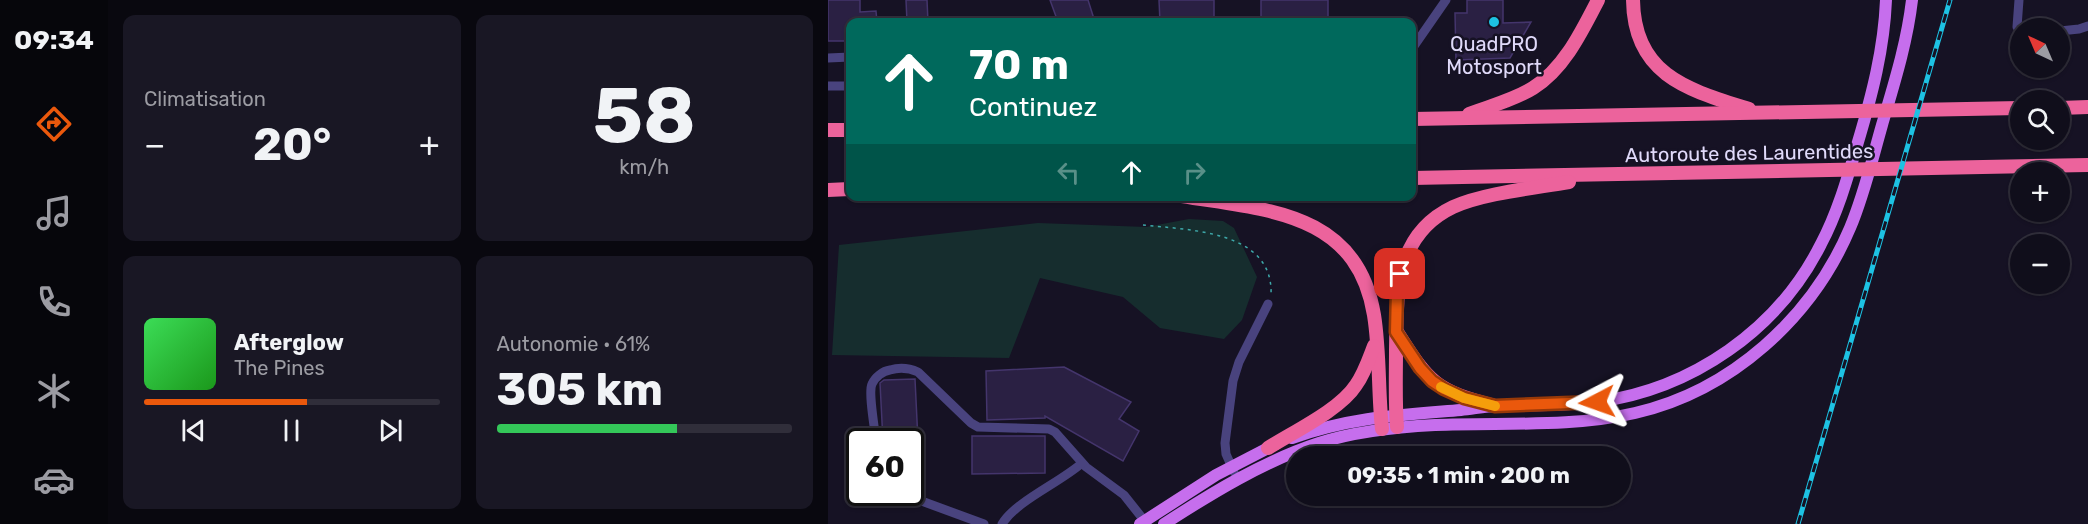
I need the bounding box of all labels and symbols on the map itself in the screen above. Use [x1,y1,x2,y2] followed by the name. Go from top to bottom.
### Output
[1487,15,1501,29] marker: QuadPRO Motosport
[2010,18,2070,78] north arrow
[1446,32,1542,79] place label: QuadPRO Motosport
[1625,139,1873,167] street label: Autoroute des Laurentides
[1374,248,1425,299] pin
[1565,370,1629,434] position arrow
[846,428,924,506] speed limit sign: 60

